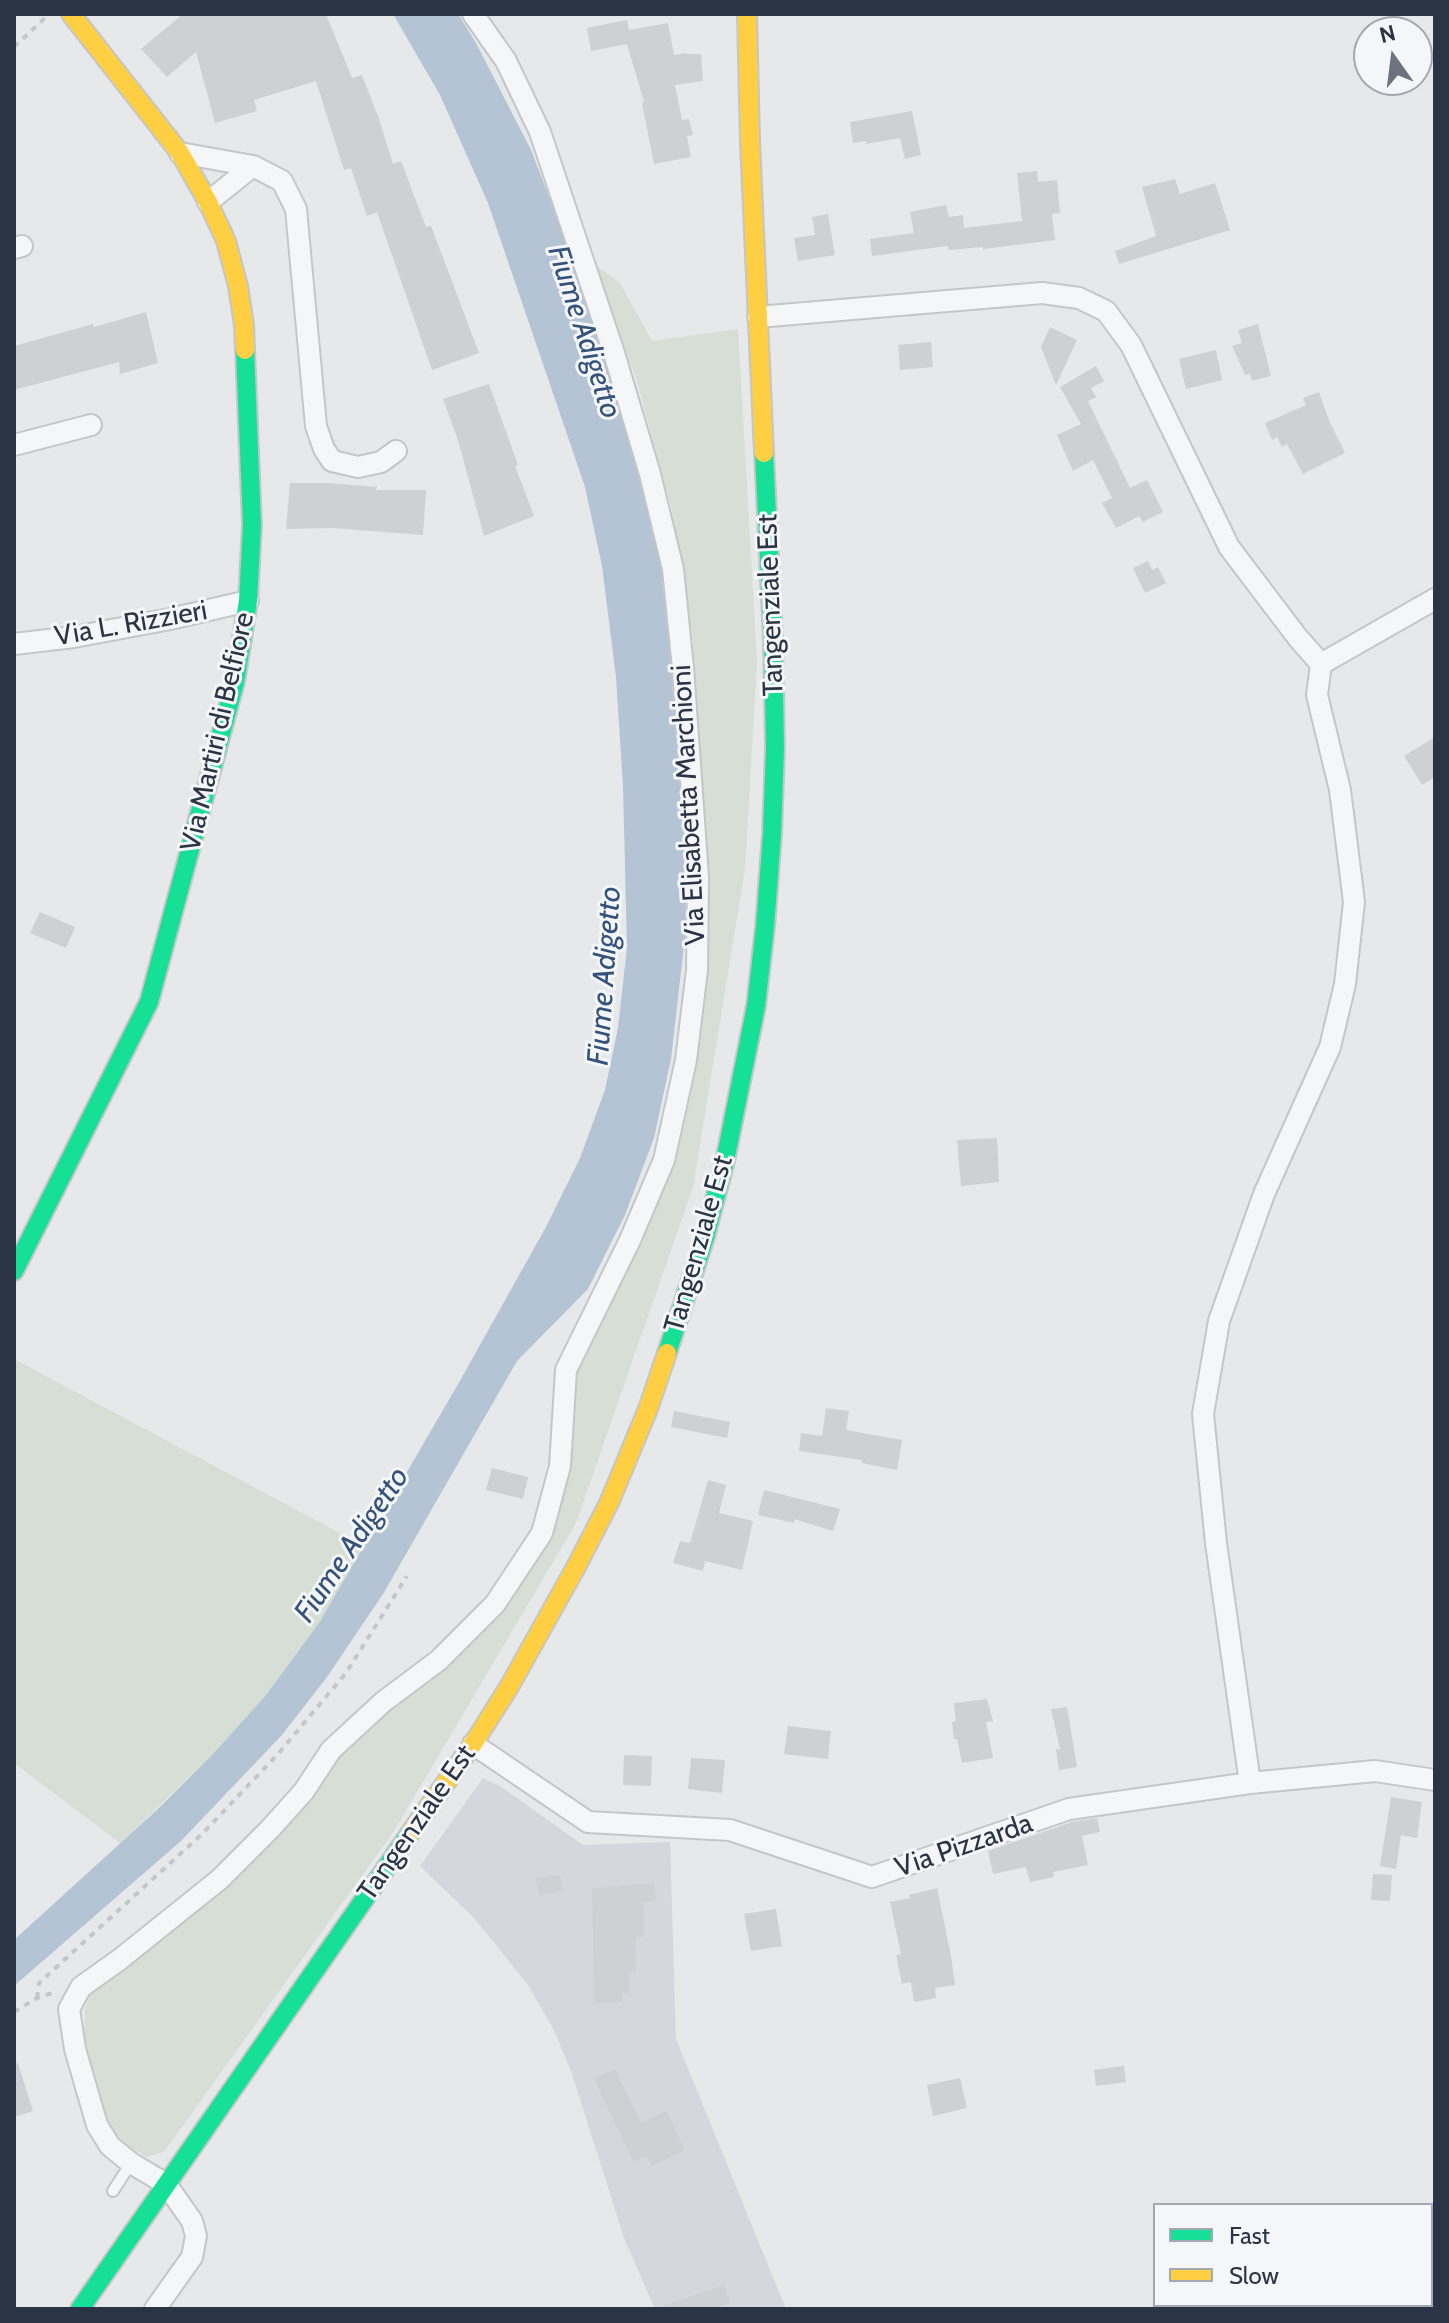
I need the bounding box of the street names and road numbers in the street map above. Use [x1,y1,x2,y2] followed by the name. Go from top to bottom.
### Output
[751,513,791,697] street label: Tangenziale Est
[52,594,210,654] street label: Via L. Rizzieri
[174,609,262,855] street label: Via Martiri di Belfiore
[665,664,713,946] street label: Via Elisabetta Marchioni
[658,1152,740,1336] street label: Tangenziale Est
[351,1739,483,1907] street label: Tangenziale Est
[891,1807,1037,1885] street label: Via Pizzarda

